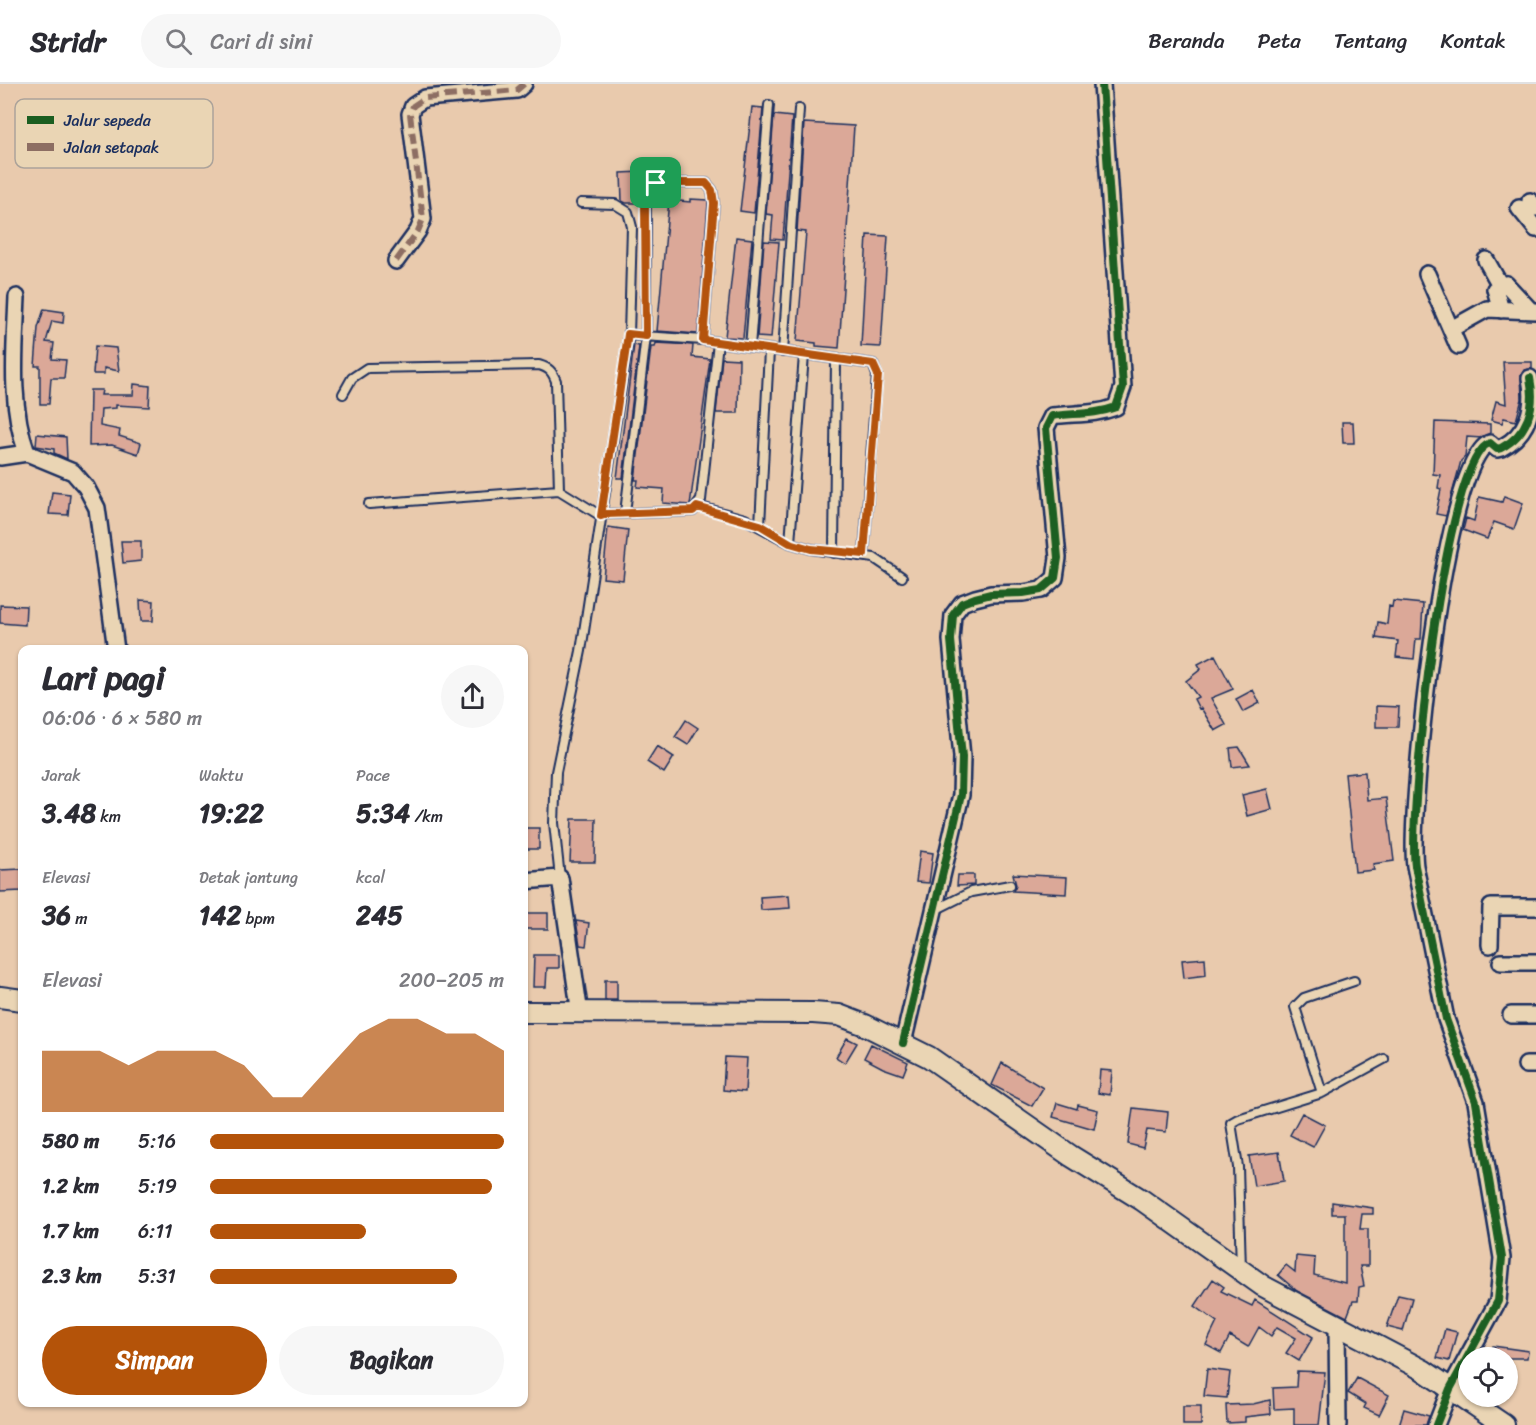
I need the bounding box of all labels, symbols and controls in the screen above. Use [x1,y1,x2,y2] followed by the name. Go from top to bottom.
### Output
[141,14,561,68] search box
[30,17,105,66] text: Stridr
[210,22,312,61] text: Cari di sini
[1148,22,1224,60] text: Beranda
[1257,22,1301,60] text: Peta
[1334,22,1407,60] text: Tentang
[1440,22,1506,60] text: Kontak
[162,25,195,58] icon: search
[15,99,213,168] legend
[63,106,152,135] text: Jalur sepeda
[63,133,159,162] text: Jalan setapak
[630,157,681,208] pin
[639,166,672,199] icon: arrive
[42,649,165,707] text: Lari pagi
[441,665,504,728] button: share
[42,701,202,736] text: 06:06 · 6 × 580 m
[42,761,81,790] text: Jarak
[199,761,243,790] text: Waktu
[356,761,390,790] text: Pace
[42,790,96,836] text: 3.48
[199,790,264,836] text: 19:22
[356,790,410,836] text: 5:34
[96,802,121,831] text: km
[410,802,443,831] text: /km
[42,863,90,892] text: Elevasi
[199,863,298,892] text: Detak jantung
[356,863,385,892] text: kcal
[42,892,71,938] text: 36
[199,892,241,938] text: 142
[356,892,403,938] text: 245
[71,904,88,933] text: m
[241,904,275,933] text: bpm
[42,963,102,998] text: Elevasi
[399,963,504,998] text: 200–205 m
[42,1124,99,1159] text: 580 m
[138,1124,176,1159] text: 5:16
[42,1169,99,1204] text: 1.2 km
[138,1169,177,1204] text: 5:19
[42,1214,99,1249] text: 1.7 km
[138,1214,173,1249] text: 6:11
[42,1259,102,1294] text: 2.3 km
[138,1259,176,1294] text: 5:31
[42,1326,267,1395] button: Simpan
[279,1326,504,1395] button: Bagikan
[1458,1347,1518,1407] map controls
[1458,1347,1518,1407] button: locate

